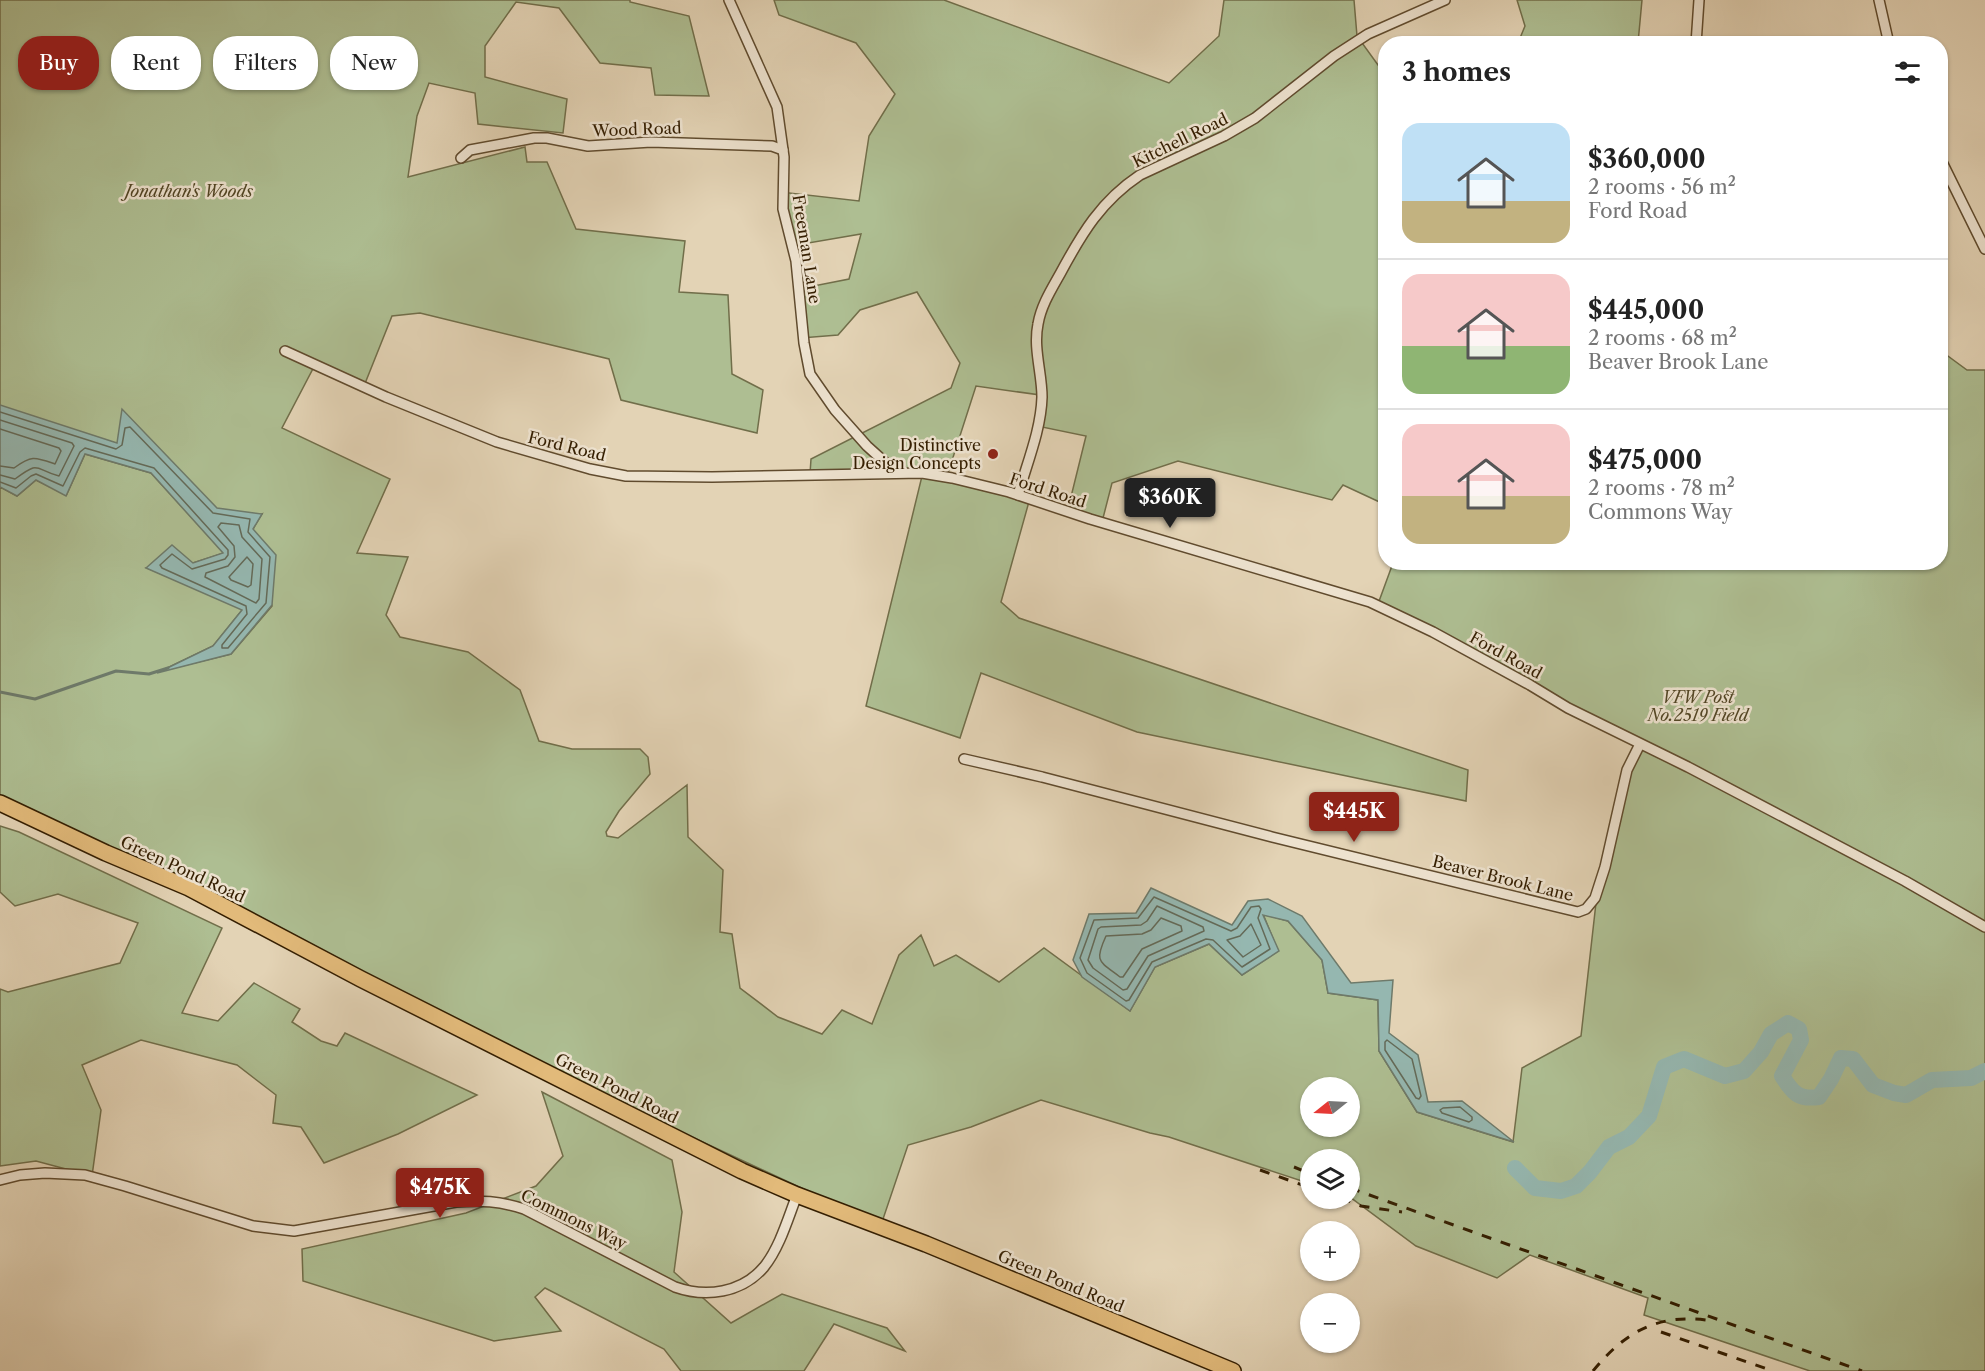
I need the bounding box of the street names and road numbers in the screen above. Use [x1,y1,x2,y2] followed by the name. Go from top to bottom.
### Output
[1129,108,1231,172] street label: Kitchell Road
[591,117,682,141] street label: Wood Road
[788,193,826,305] street label: Freeman Lane
[526,427,608,465] street label: Ford Road
[1007,468,1089,512] street label: Ford Road
[1466,627,1546,683] street label: Ford Road
[118,831,249,907] street label: Green Pond Road
[1431,851,1575,905] street label: Beaver Brook Lane
[552,1048,682,1128] street label: Green Pond Road
[518,1185,631,1254] street label: Commons Way
[995,1245,1127,1317] street label: Green Pond Road

